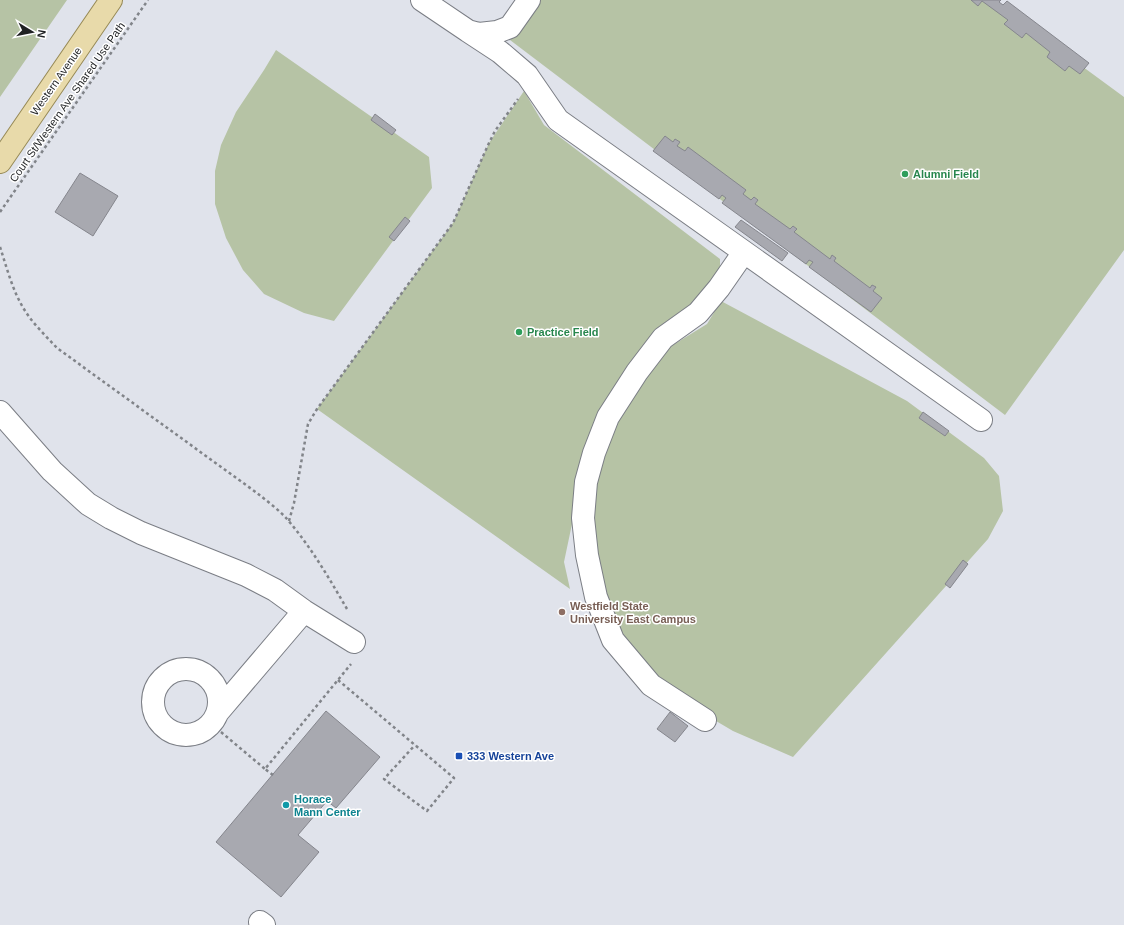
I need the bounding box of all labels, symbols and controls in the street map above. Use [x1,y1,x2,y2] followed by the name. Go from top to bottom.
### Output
[12,12,52,52] north arrow
[7,20,127,184] street label: Court St/Western Ave Shared Use Path
[35,29,48,39] text: N
[28,45,84,117] street label: Western Avenue
[913,168,979,180] place label: Alumni Field
[900,169,910,179] marker: Alumni Field
[527,326,599,338] place label: Practice Field
[514,327,524,337] marker: Practice Field
[570,600,696,625] place label: Westfield State University East Campus
[557,607,567,617] marker: Westfield State University East Campus
[467,750,554,762] place label: 333 Western Ave
[454,751,464,761] marker: 333 Western Ave
[294,793,361,818] place label: Horace Mann Center
[281,800,291,810] marker: Horace Mann Center

